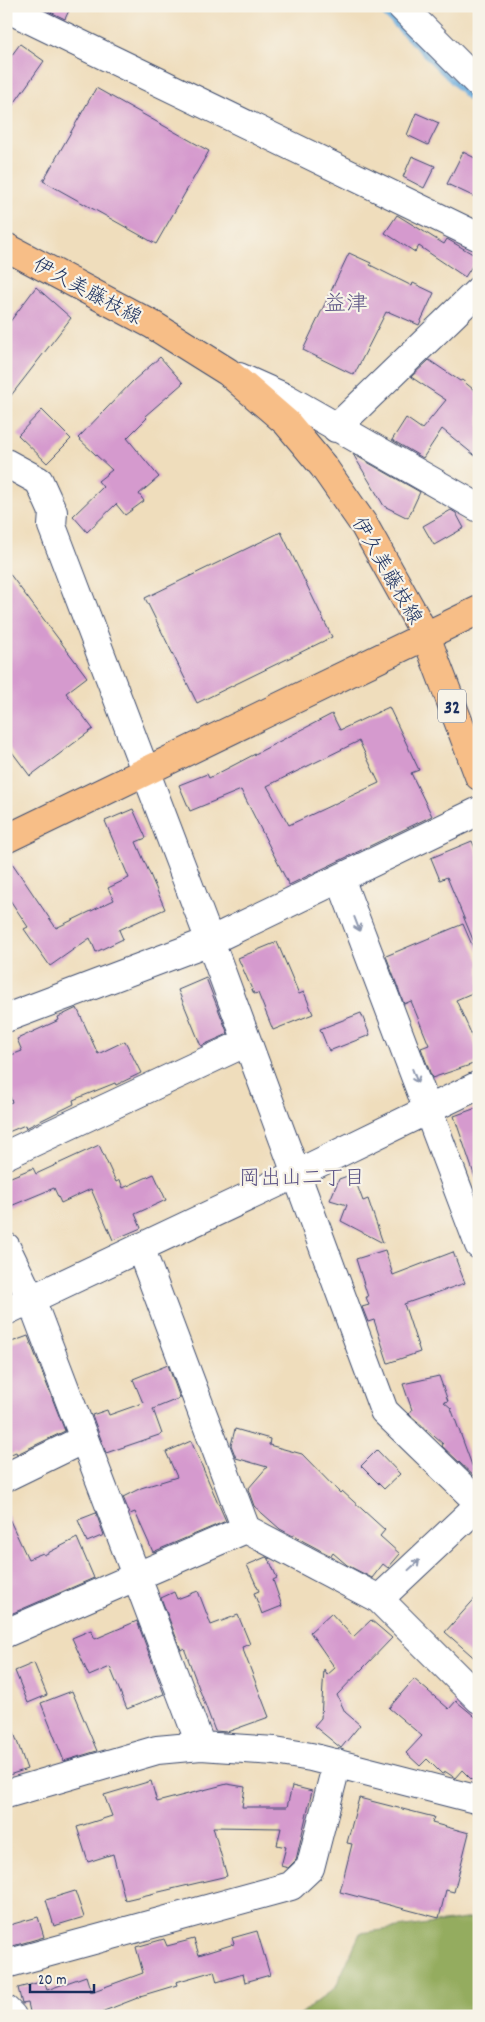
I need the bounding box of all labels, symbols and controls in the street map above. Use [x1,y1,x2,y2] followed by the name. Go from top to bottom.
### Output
[27,252,146,333] street label: 伊久美藤枝線
[324,290,368,321] district label: 益津
[343,513,428,630] street label: 伊久美藤枝線
[438,689,466,722] road number: 32
[353,916,362,931] one-way arrow
[411,1068,420,1083] one-way arrow
[239,1165,365,1195] district label: 岡出山二丁目
[408,1559,421,1571] one-way arrow
[30,1962,94,1994] scale bar
[38,1970,66,1992] text: 20 m

